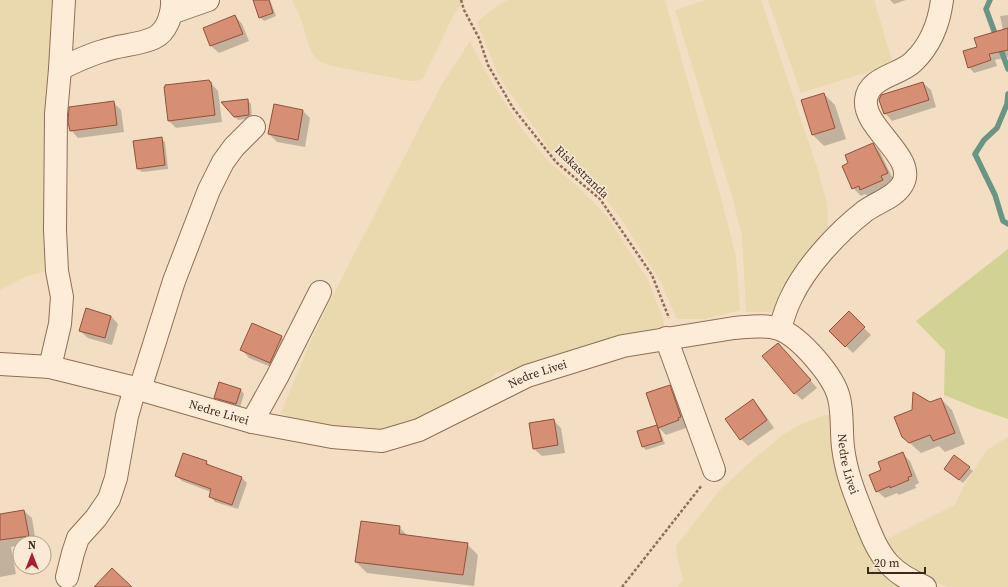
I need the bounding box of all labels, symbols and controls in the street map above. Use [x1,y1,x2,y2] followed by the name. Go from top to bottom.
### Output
[552,142,613,202] street label: Riskastranda
[505,356,569,392] street label: Nedre Livei
[187,396,251,429] street label: Nedre Livei
[834,433,863,497] street label: Nedre Livei
[12,535,52,575] north arrow
[28,538,36,553] text: N
[868,549,925,575] scale bar
[874,555,900,571] text: 20 m

